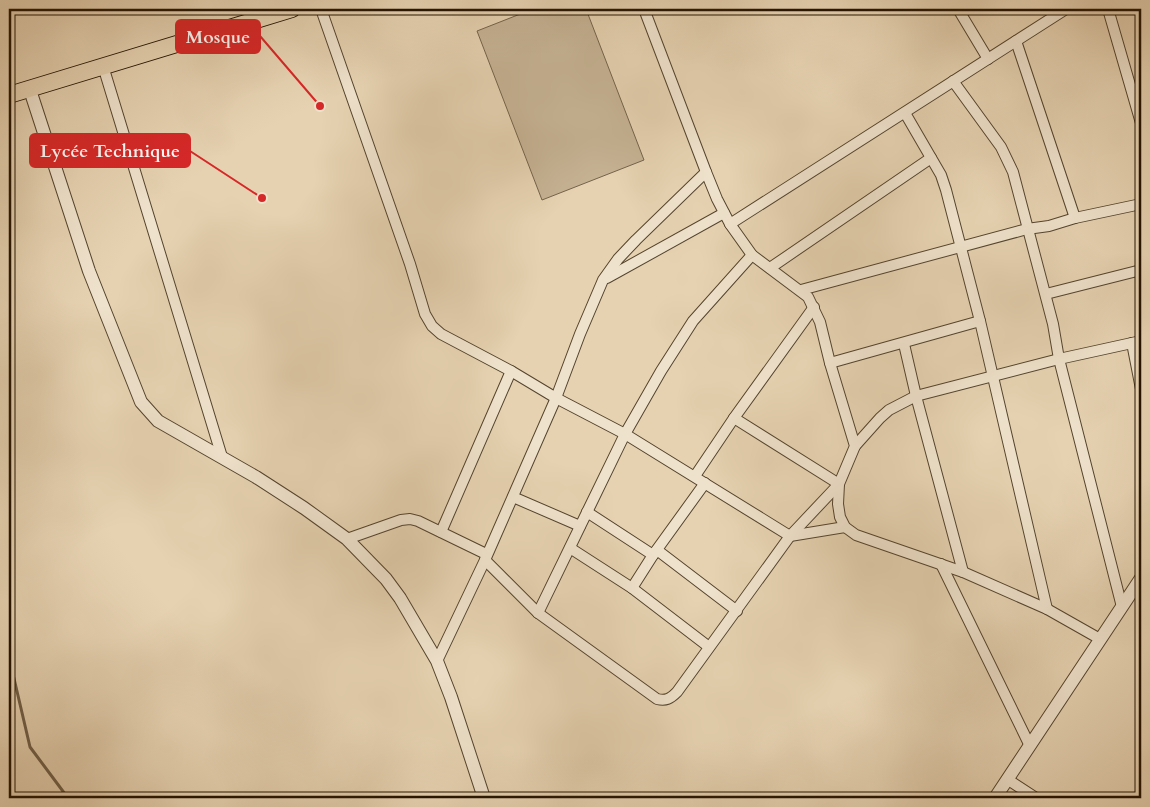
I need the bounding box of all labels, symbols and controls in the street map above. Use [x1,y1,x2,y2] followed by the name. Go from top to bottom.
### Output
[176,20,260,53] callout: Mosque
[186,25,250,50] text: Mosque
[30,134,190,167] callout: Lycée Technique
[40,139,180,164] text: Lycée Technique

